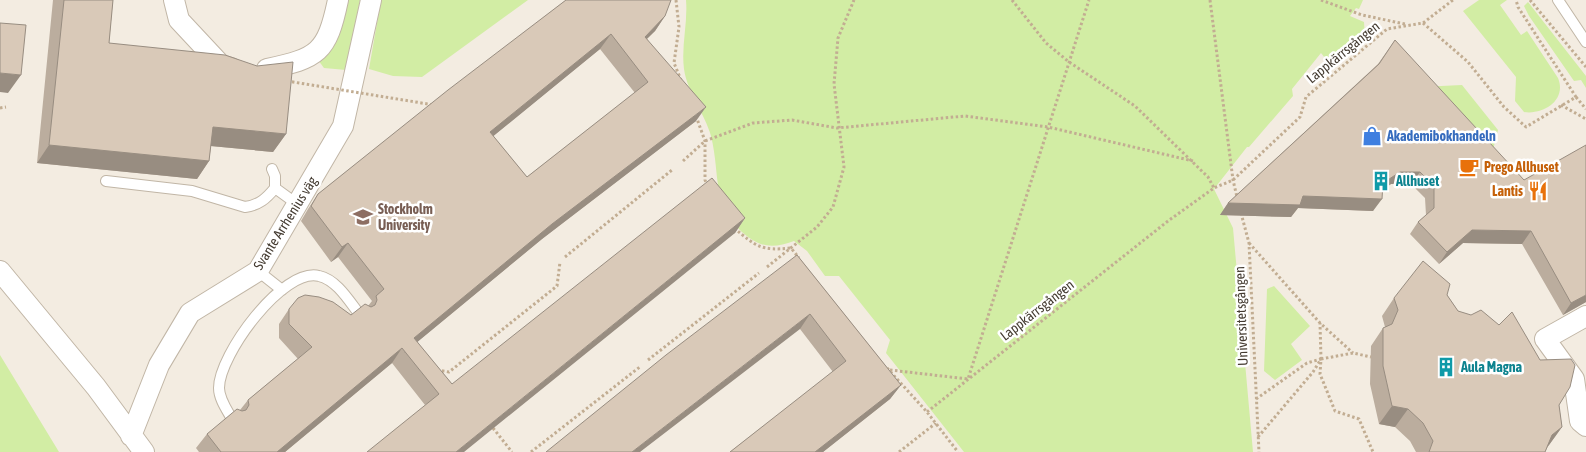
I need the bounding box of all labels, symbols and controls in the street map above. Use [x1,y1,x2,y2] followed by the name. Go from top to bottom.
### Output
[1303,18,1383,86] street label: Lappkärrsgången
[1361,125,1383,147] shop icon: Akademibokhandeln
[1386,128,1496,144] place label: Akademibokhandeln
[1458,156,1480,178] cafe icon: Prego Allhuset
[1484,159,1559,175] place label: Prego Allhuset
[1370,170,1392,192] building icon: Allhuset
[250,173,320,273] street label: Svante Arrhenius väg
[1395,173,1439,189] place label: Allhuset
[1527,180,1549,202] restaurant icon: Lantis
[1492,183,1523,199] place label: Lantis
[378,201,433,233] place label: Stockholm University
[352,206,374,228] school or university icon: Stockholm University
[1231,266,1251,366] street label: Universitetsgången
[997,276,1077,344] street label: Lappkärrsgången
[1435,356,1457,378] building icon: Aula Magna
[1460,359,1522,375] place label: Aula Magna

